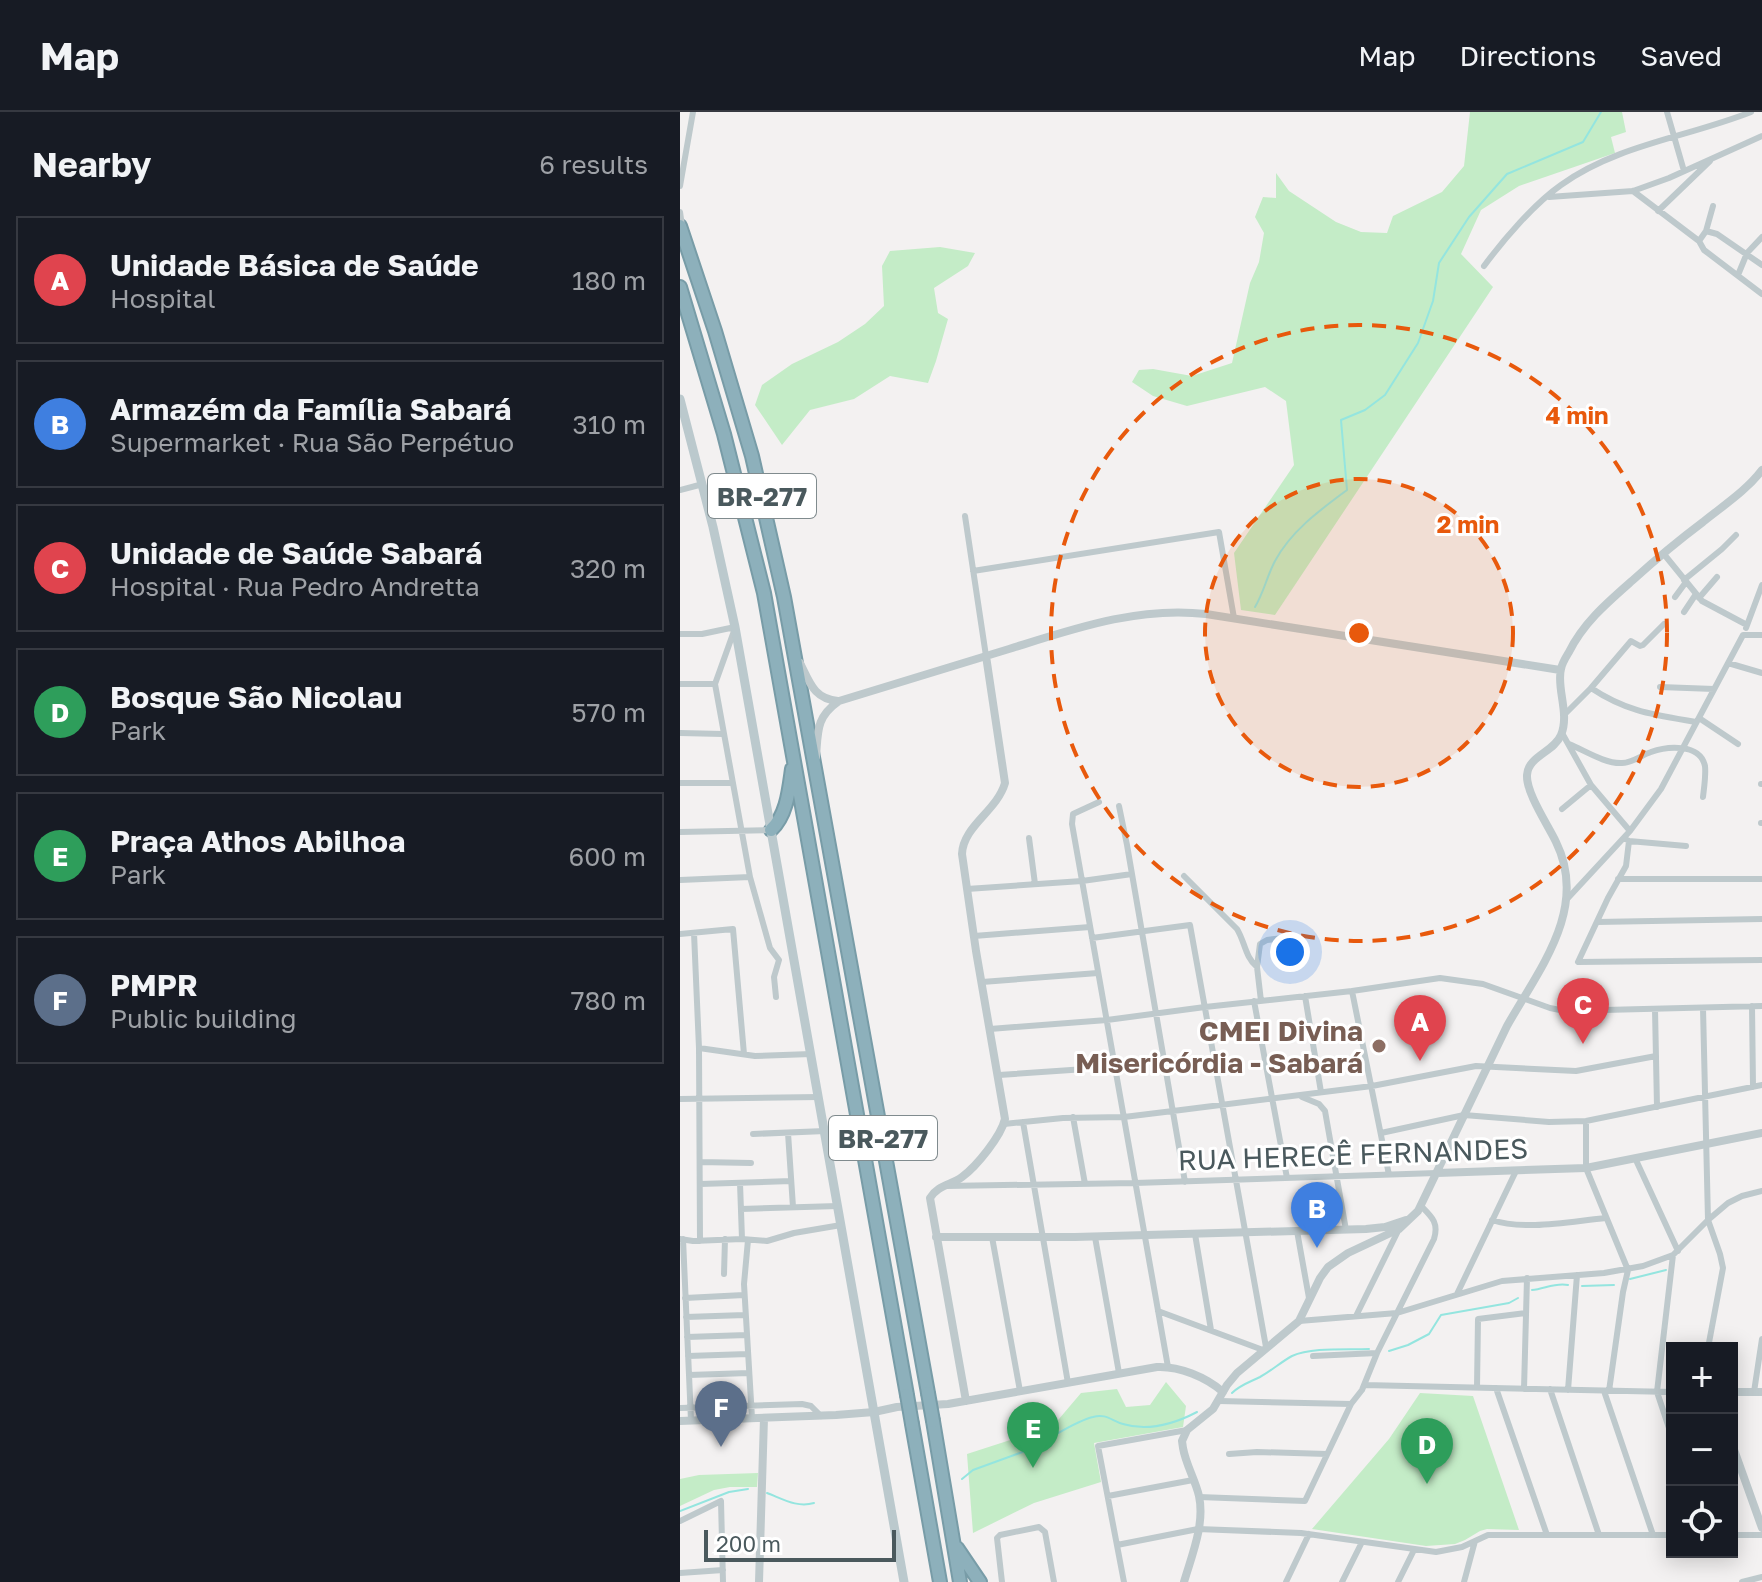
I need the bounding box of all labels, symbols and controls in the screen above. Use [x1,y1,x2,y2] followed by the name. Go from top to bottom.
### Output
[40,33,119,78] text: Map
[1358,39,1415,72] text: Map
[1459,39,1596,72] text: Directions
[1640,39,1722,72] text: Saved
[32,144,152,184] text: Nearby
[539,149,648,180] text: 6 results
[110,247,479,283] text: Unidade Básica de Saúde
[51,265,69,296] text: A
[572,265,646,296] text: 180 m
[110,283,216,314] text: Hospital
[110,391,511,427] text: Armazém da Família Sabará
[1545,400,1609,429] text: 4 min
[51,409,69,440] text: B
[573,409,646,440] text: 310 m
[110,427,514,458] text: Supermarket · Rua São Perpétuo
[708,474,816,518] road number: BR-277
[1437,509,1499,538] text: 2 min
[110,535,482,571] text: Unidade de Saúde Sabará
[51,553,69,584] text: C
[570,553,646,584] text: 320 m
[110,571,480,602] text: Hospital · Rua Pedro Andretta
[1345,619,1373,647] centre of rings
[110,679,402,715] text: Bosque São Nicolau
[51,697,69,728] text: D
[572,697,646,728] text: 570 m
[110,715,166,746] text: Park
[110,823,405,859] text: Praça Athos Abilhoa
[52,841,68,872] text: E
[569,841,646,872] text: 600 m
[110,859,166,890] text: Park
[1270,932,1310,972] your location
[110,967,198,1003] text: PMPR
[1557,978,1609,1044] pin: C
[52,985,68,1016] text: F
[571,985,646,1016] text: 780 m
[1394,995,1446,1061] pin: A
[110,1003,296,1034] text: Public building
[1075,1014,1363,1079] place label: CMEI Divina Misericórdia - Sabará
[1370,1037,1388,1055] marker: CMEI Divina Misericórdia - Sabará
[829,1116,937,1160] road number: BR-277
[1177,1131,1529,1177] street label: RUA HERECÊ FERNANDES
[1291,1182,1343,1248] pin: B
[1666,1342,1738,1558] map controls
[1666,1342,1738,1414] button: +
[695,1381,747,1447] pin: F
[1007,1402,1059,1468] pin: E
[1666,1414,1738,1486] button: −
[1401,1418,1453,1484] pin: D
[1666,1486,1738,1558] button: locate
[704,1526,896,1562] scale bar
[716,1530,781,1557] text: 200 m

